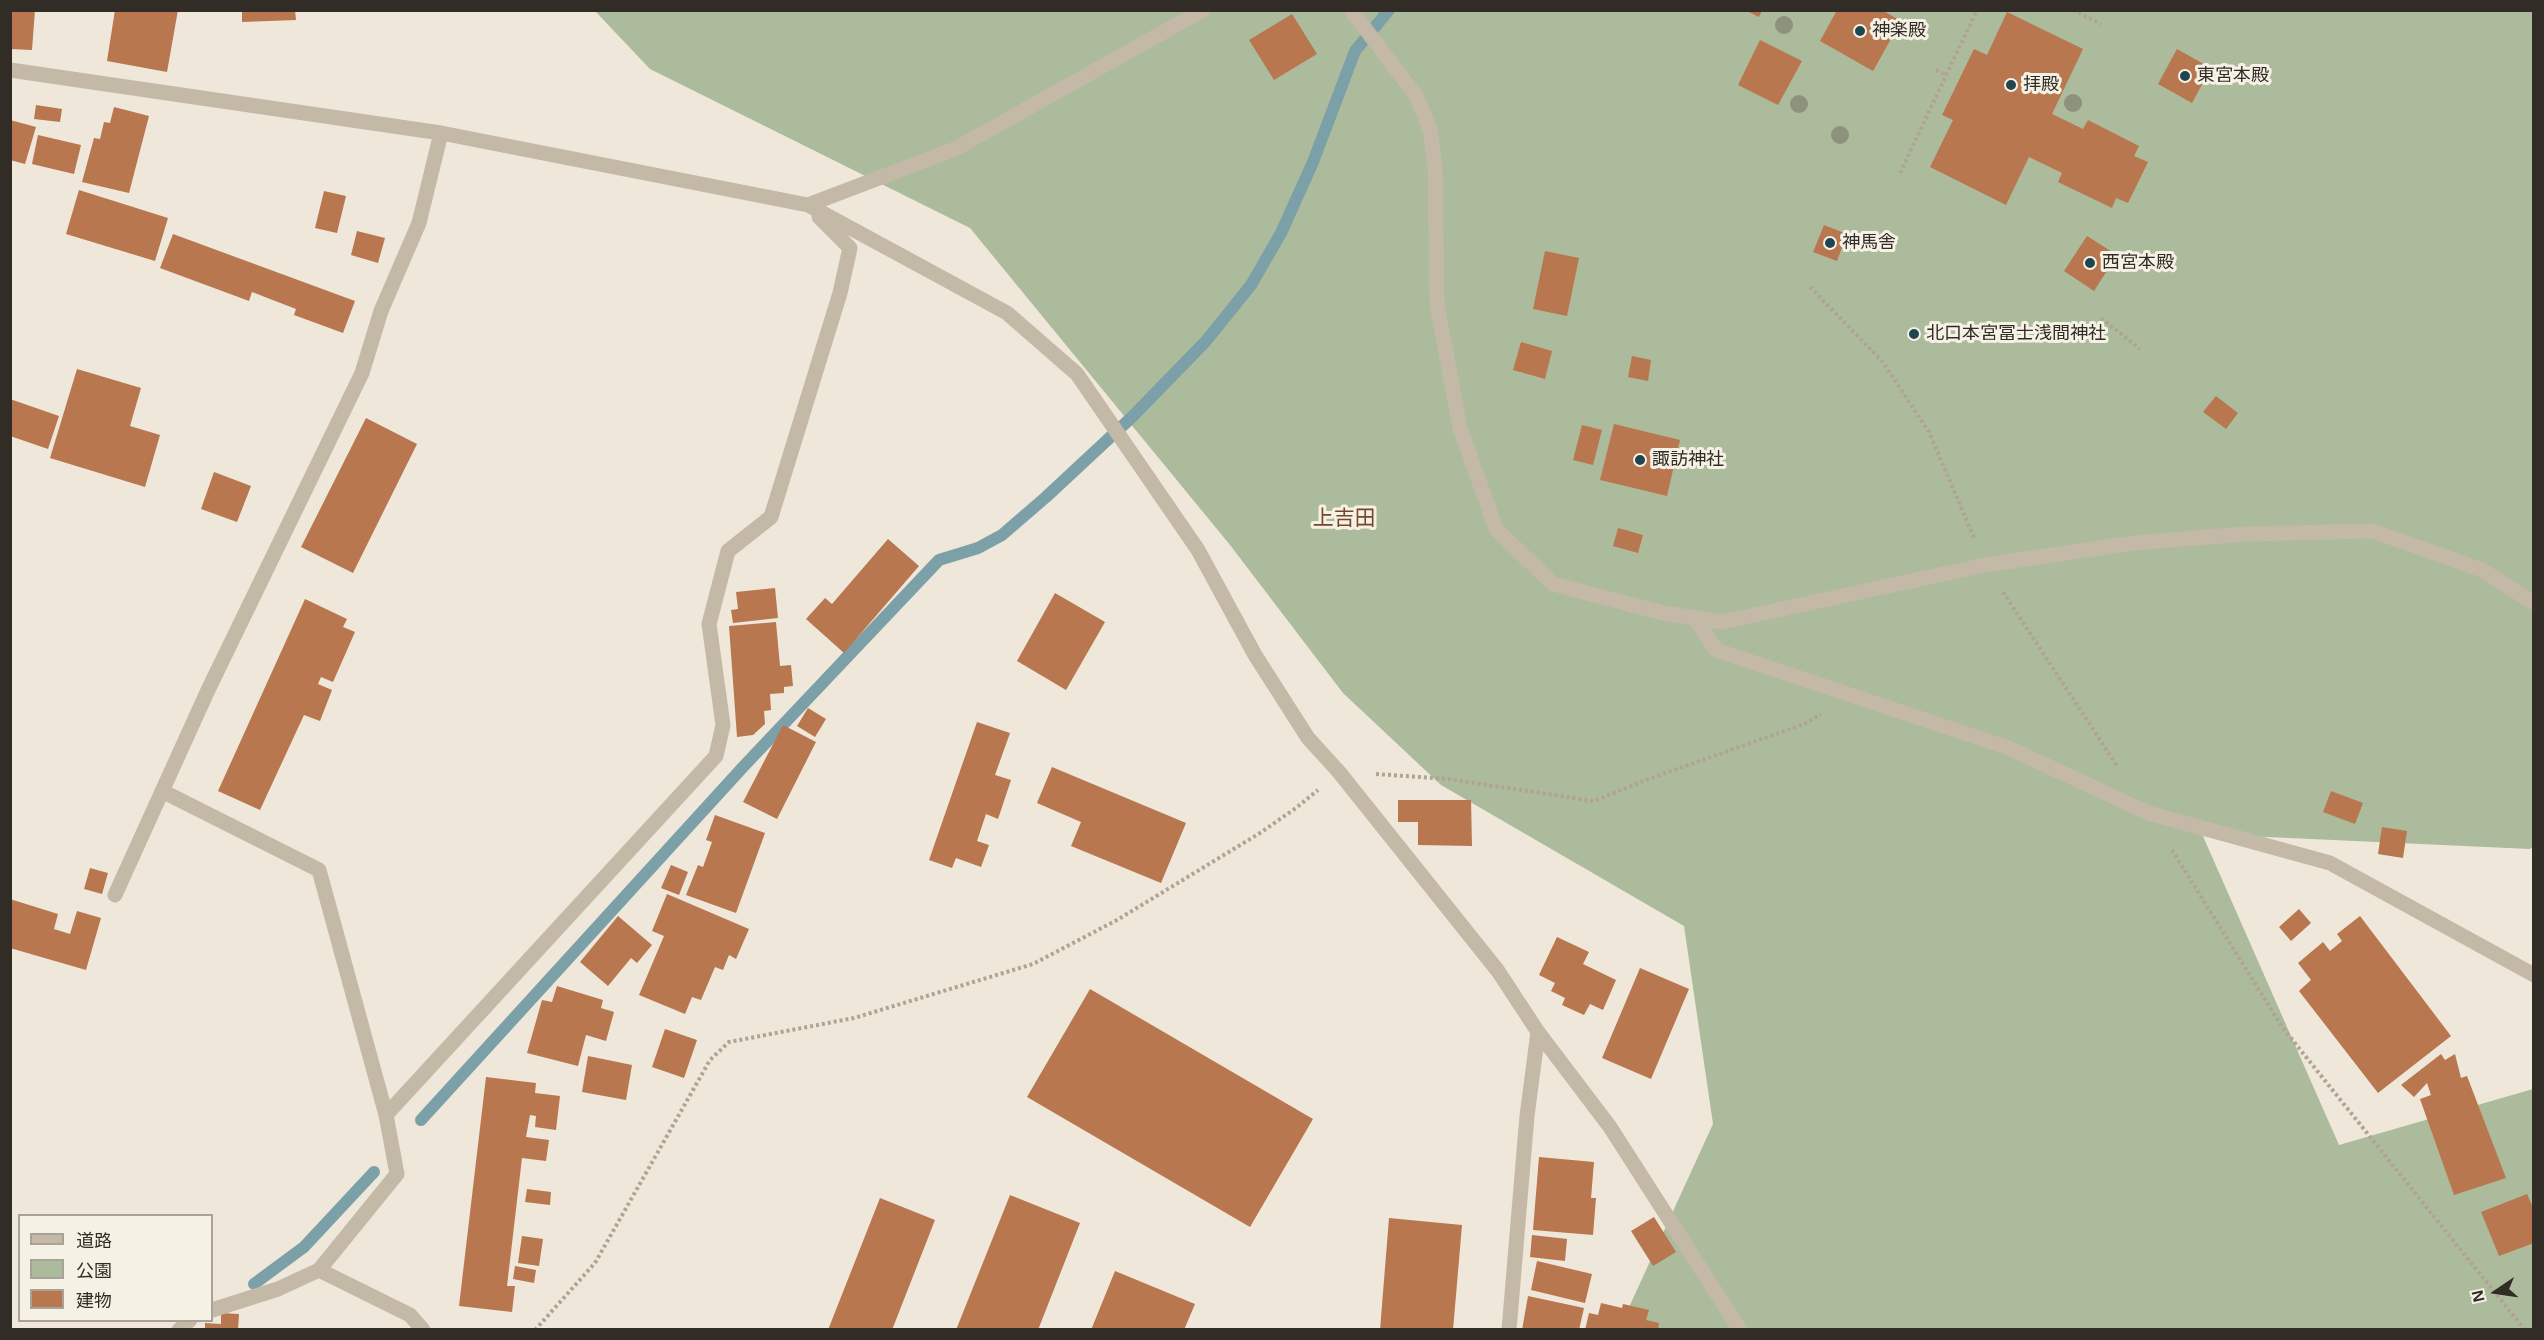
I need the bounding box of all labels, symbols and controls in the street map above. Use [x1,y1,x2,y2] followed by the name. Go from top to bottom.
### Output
[1872,20,1926,42] place label: 神楽殿
[1853,24,1867,38] marker: 神楽殿
[2197,65,2269,87] place label: 東宮本殿
[2178,69,2192,83] marker: 東宮本殿
[2023,74,2059,96] place label: 拝殿
[2004,78,2018,92] marker: 拝殿
[1842,232,1896,254] place label: 神馬舎
[1823,236,1837,250] marker: 神馬舎
[2102,252,2174,274] place label: 西宮本殿
[2083,256,2097,270] marker: 西宮本殿
[1926,323,2106,345] place label: 北口本宮冨士浅間神社
[1907,327,1921,341] marker: 北口本宮冨士浅間神社
[1652,449,1724,471] place label: 諏訪神社
[1633,453,1647,467] marker: 諏訪神社
[1313,506,1375,532] district label: 上吉田
[18,1214,213,1322] legend
[76,1231,112,1251] text: 道路
[76,1261,112,1281] text: 公園
[2466,1262,2526,1322] north arrow
[2468,1289,2488,1304] text: N
[76,1291,112,1311] text: 建物

